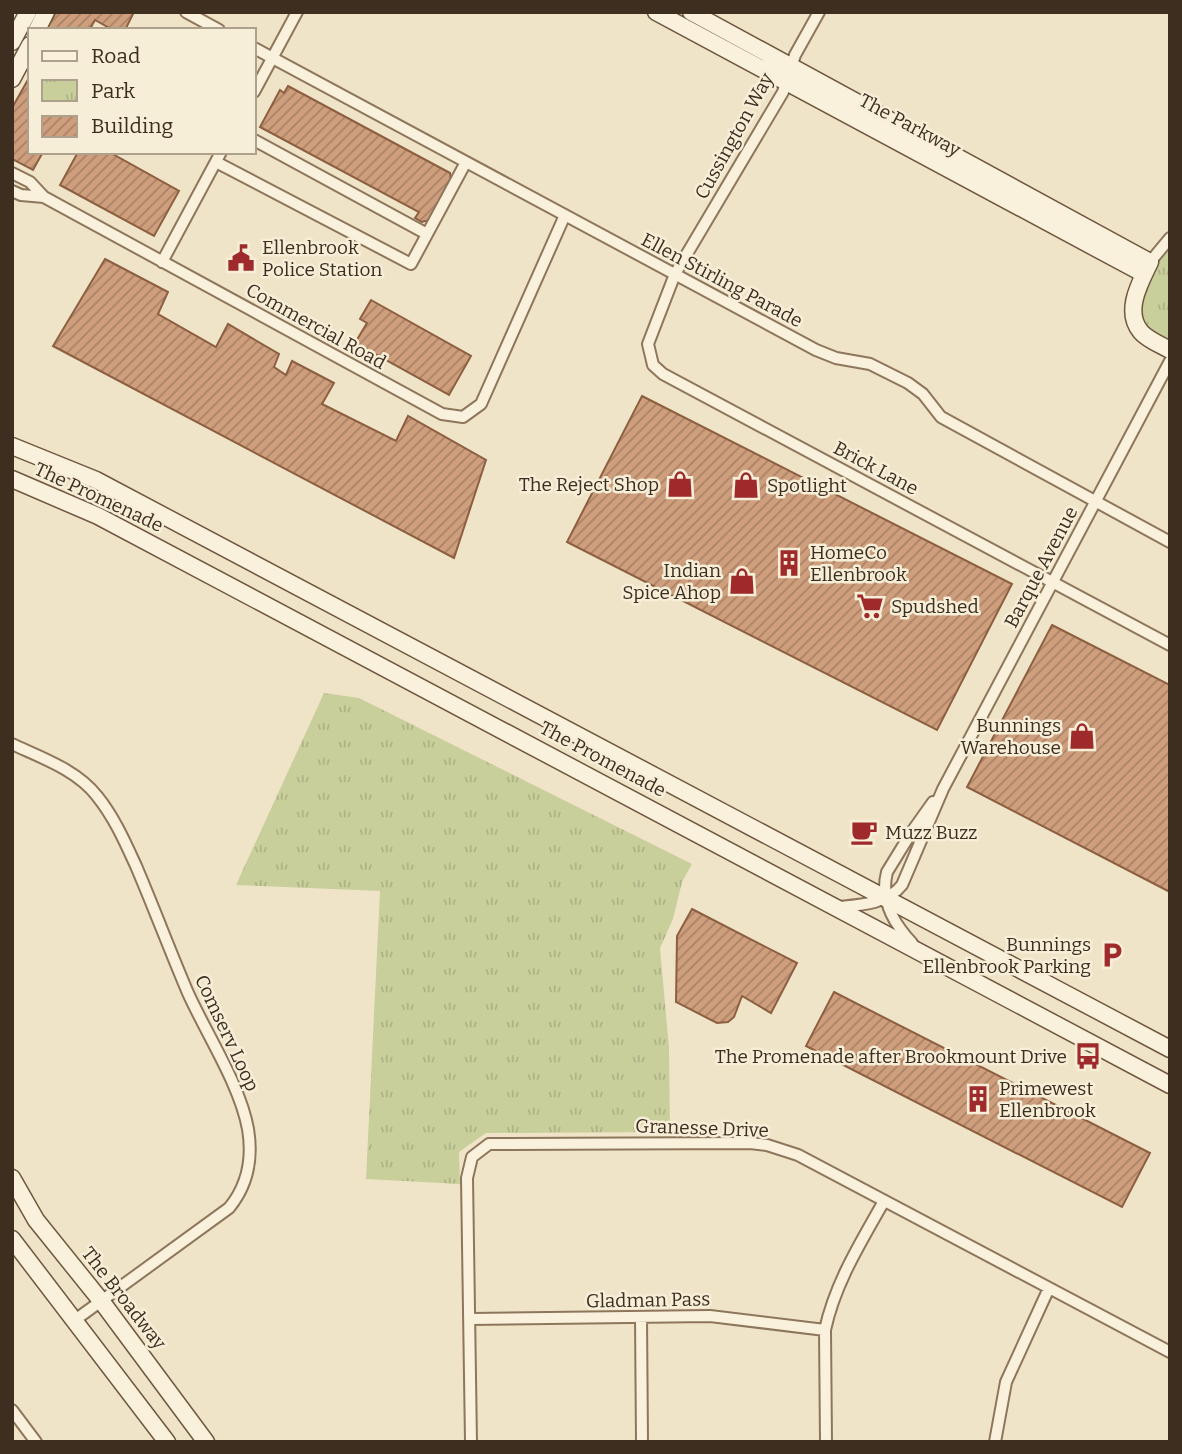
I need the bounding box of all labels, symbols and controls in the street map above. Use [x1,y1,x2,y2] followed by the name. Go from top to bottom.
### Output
[28,28,256,154] legend
[91,43,140,69] text: Road
[690,68,779,203] street label: Cussington Way
[91,78,135,104] text: Park
[855,89,965,162] street label: The Parkway
[91,113,174,139] text: Building
[637,228,807,332] street label: Ellen Stirling Parade
[262,236,382,281] place label: Ellenbrook Police Station
[226,243,256,273] public building icon: Ellenbrook Police Station
[242,278,390,374] street label: Commercial Road
[830,436,922,500] street label: Brick Lane
[31,457,167,537] street label: The Promenade
[665,469,695,499] shop icon: The Reject Shop
[731,470,761,500] shop icon: Spotlight
[519,473,659,496] place label: The Reject Shop
[767,474,847,497] place label: Spotlight
[999,502,1083,632] street label: Barque Avenue
[810,541,907,586] place label: HomeCo Ellenbrook
[774,548,804,578] building icon: HomeCo Ellenbrook
[622,559,721,604] place label: Indian Spice Ahop
[727,566,757,596] shop icon: Indian Spice Ahop
[855,591,885,621] supermarket icon: Spudshed
[891,595,979,618] place label: Spudshed
[960,714,1061,759] place label: Bunnings Warehouse
[536,716,670,802] street label: The Promenade
[1067,721,1097,751] shop icon: Bunnings Warehouse
[849,817,879,847] cafe icon: Muzz Buzz
[885,821,977,844] place label: Muzz Buzz
[922,933,1091,978] place label: Bunnings Ellenbrook Parking
[1097,940,1127,970] parking icon: Bunnings Ellenbrook Parking
[190,971,264,1095] street label: Comserv Loop
[1073,1041,1103,1071] bus stop icon: The Promenade after Brookmount Drive
[715,1045,1067,1068] place label: The Promenade after Brookmount Drive
[999,1077,1096,1122] place label: Primewest Ellenbrook
[963,1084,993,1114] building icon: Primewest Ellenbrook
[635,1114,769,1142] street label: Granesse Drive
[77,1242,172,1355] street label: The Broadway
[586,1287,710,1313] street label: Gladman Pass

